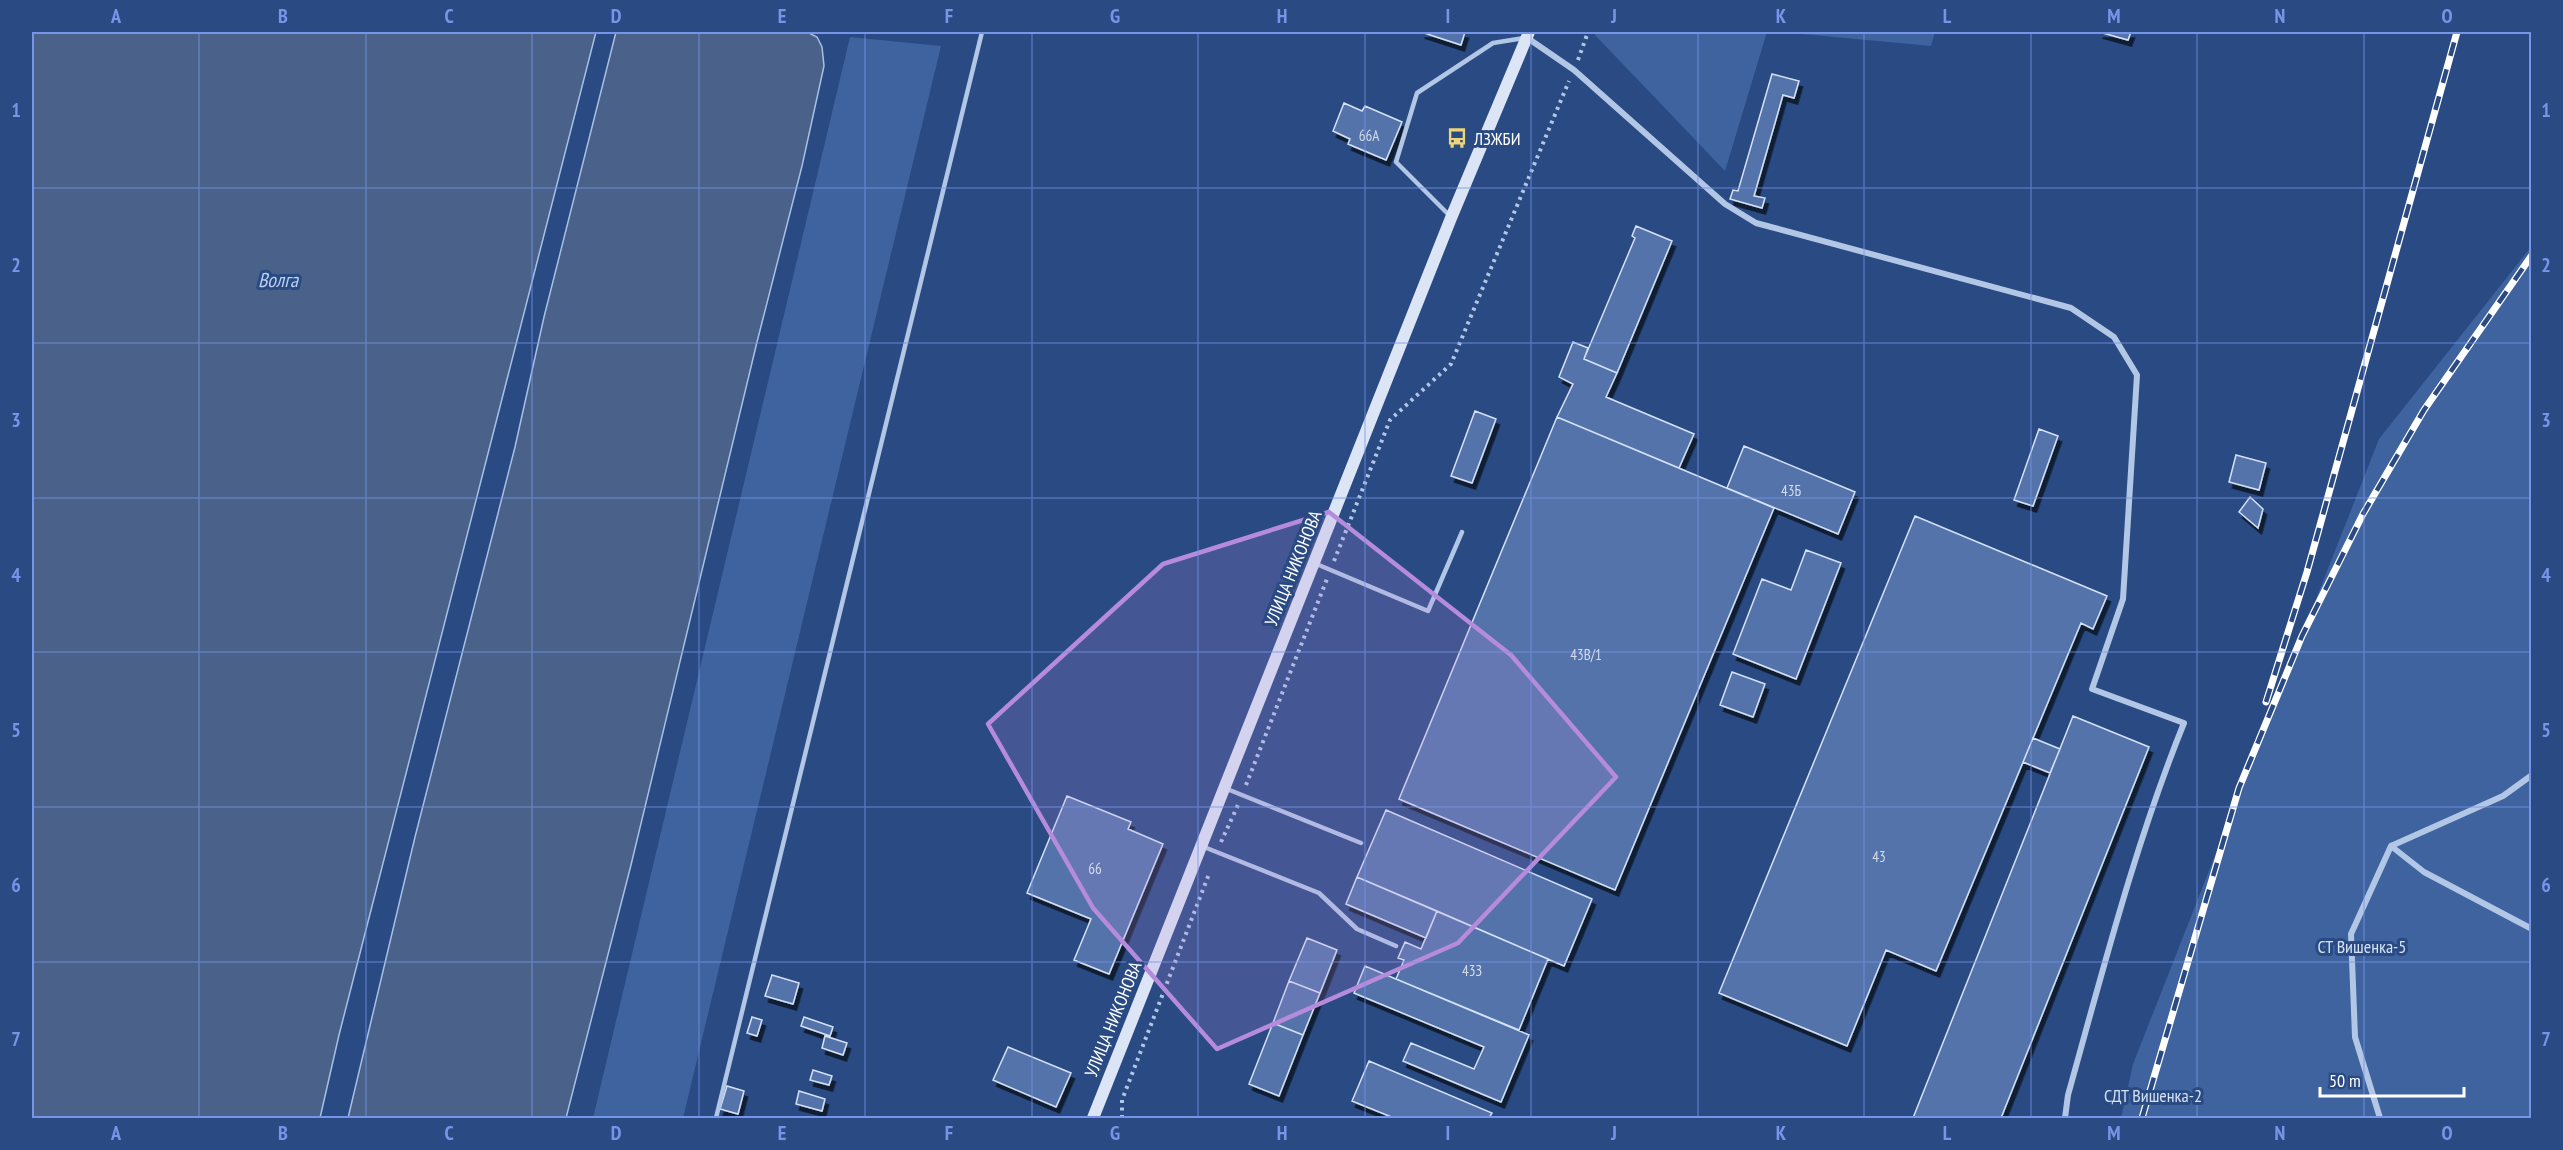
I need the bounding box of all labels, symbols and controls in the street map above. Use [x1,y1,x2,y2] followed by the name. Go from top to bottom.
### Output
[110,3,122,29] text: A
[278,3,288,29] text: B
[444,3,454,29] text: C
[611,3,622,29] text: D
[778,3,786,29] text: E
[945,3,953,29] text: F
[1110,3,1120,29] text: G
[1277,3,1287,29] text: H
[1446,3,1450,29] text: I
[1610,3,1617,29] text: J
[1776,3,1787,29] text: K
[1943,3,1952,29] text: L
[2107,3,2121,29] text: M
[2275,3,2285,29] text: N
[2441,3,2453,29] text: O
[11,97,21,123] text: 1
[2541,97,2551,123] text: 1
[1359,126,1380,145] house number: 66А
[1445,126,1469,150] bus stop icon: ЛЗЖБИ
[1473,127,1520,150] place label: ЛЗЖБИ
[11,252,21,278] text: 2
[2541,252,2551,278] text: 2
[258,267,299,293] water label: Волга
[11,407,21,433] text: 3
[2541,407,2551,433] text: 3
[1781,481,1801,500] house number: 43Б
[1259,506,1327,629] street label: УЛИЦА НИКОНОВА
[11,562,21,588] text: 4
[2541,562,2551,588] text: 4
[1570,645,1602,664] house number: 43В/1
[11,717,21,743] text: 5
[2541,717,2551,743] text: 5
[1872,847,1886,866] house number: 43
[1088,859,1102,878] house number: 66
[11,872,21,898] text: 6
[2541,872,2551,898] text: 6
[2318,935,2406,958] park label: СТ Вишенка-5
[1079,957,1147,1080] street label: УЛИЦА НИКОНОВА
[1462,961,1482,980] house number: 43З
[11,1026,21,1052] text: 7
[2541,1026,2551,1052] text: 7
[2320,1060,2464,1098] scale bar
[2329,1069,2361,1092] text: 50 m
[2104,1084,2202,1107] park label: СДТ Вишенка-2
[110,1120,122,1146] text: A
[278,1120,288,1146] text: B
[444,1120,454,1146] text: C
[611,1120,622,1146] text: D
[778,1120,786,1146] text: E
[945,1120,953,1146] text: F
[1110,1120,1120,1146] text: G
[1277,1120,1287,1146] text: H
[1446,1120,1450,1146] text: I
[1610,1120,1617,1146] text: J
[1776,1120,1787,1146] text: K
[1943,1120,1952,1146] text: L
[2107,1120,2121,1146] text: M
[2275,1120,2285,1146] text: N
[2441,1120,2453,1146] text: O

